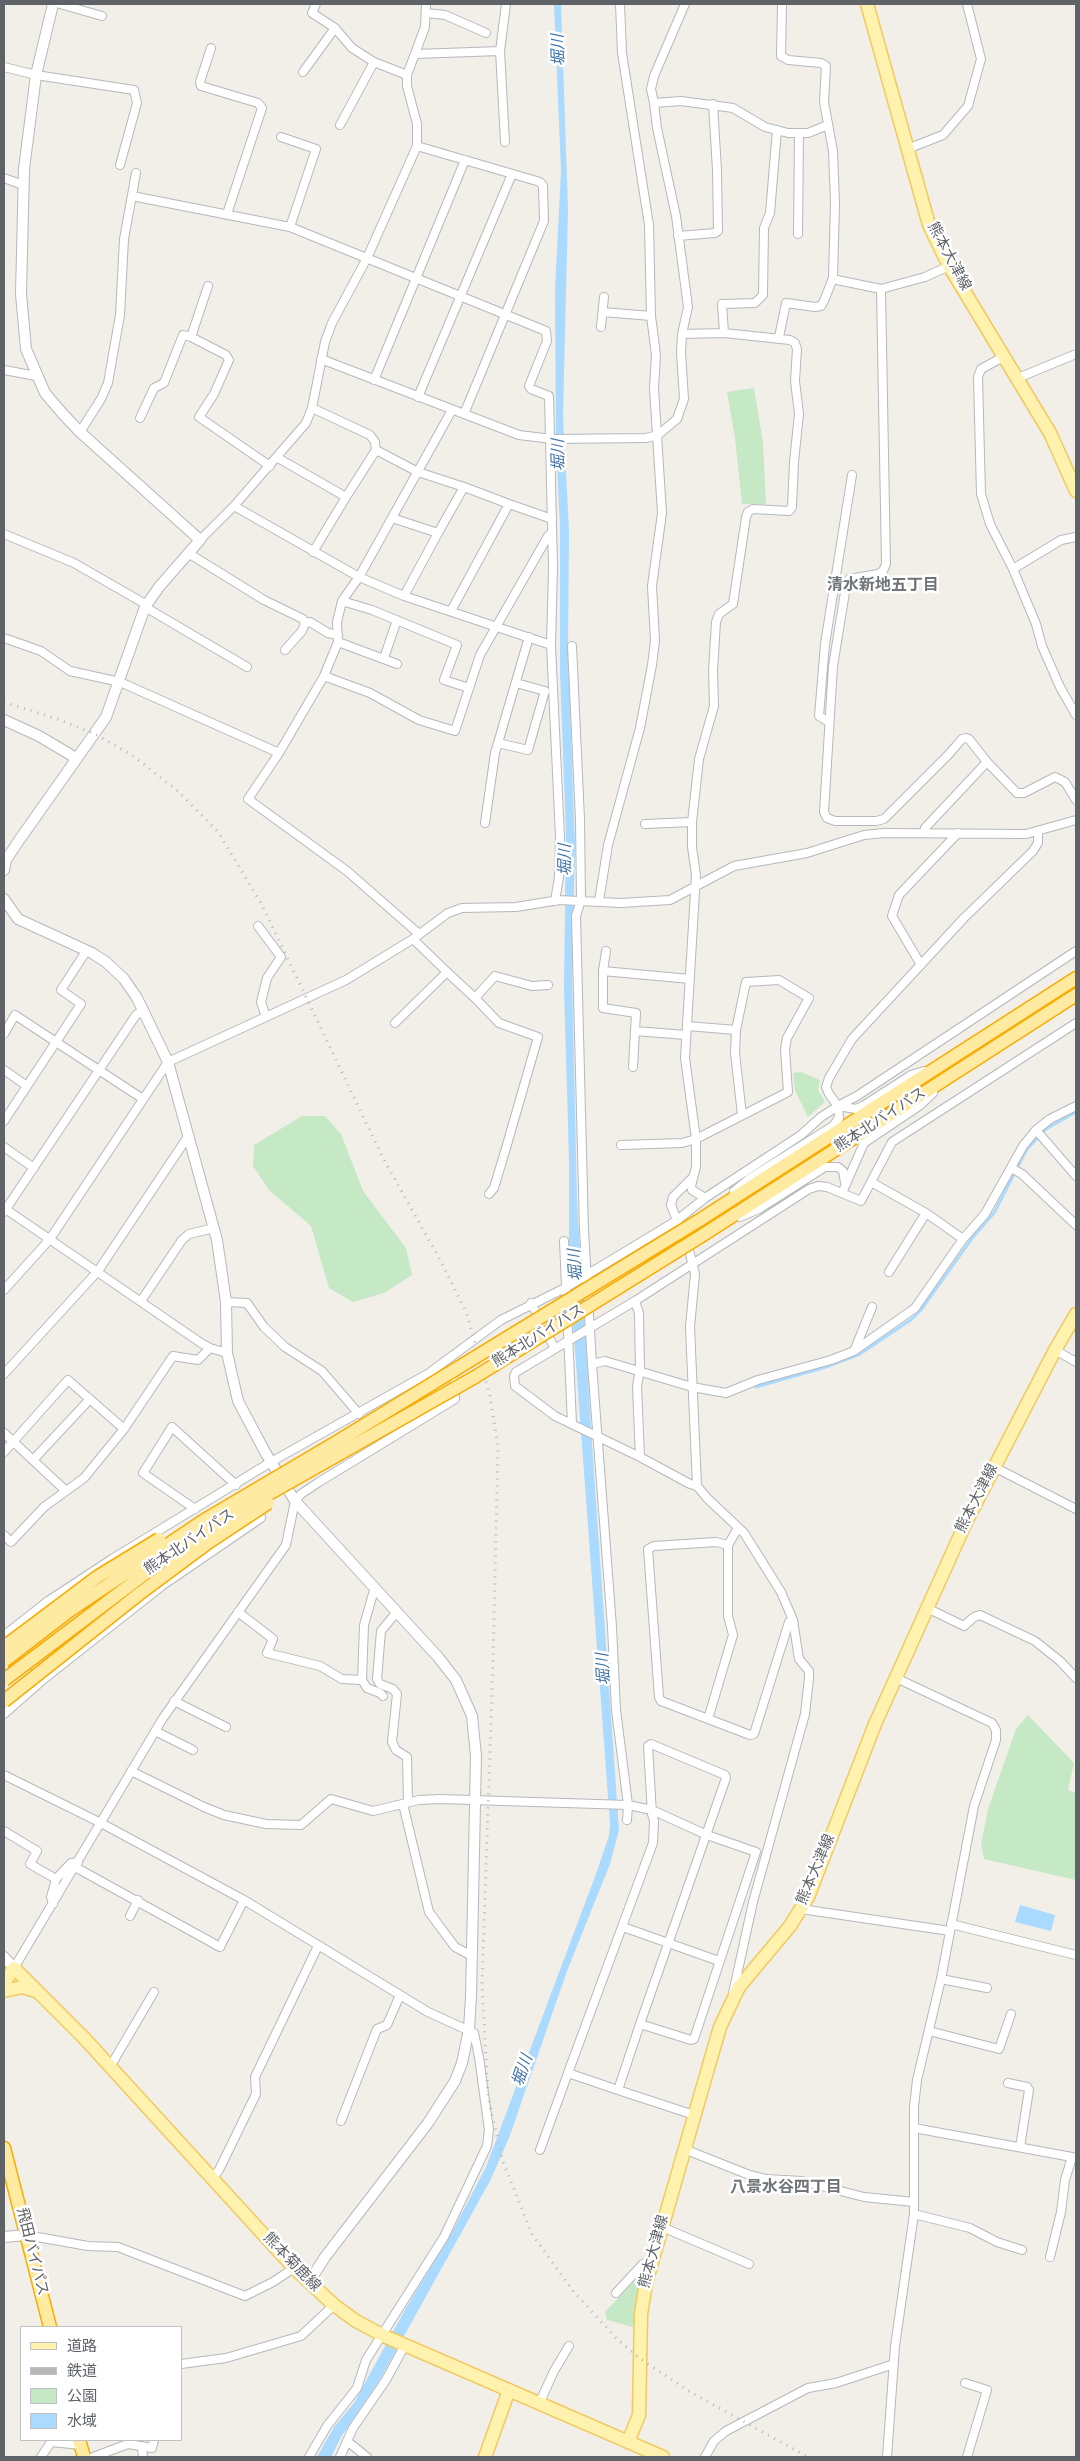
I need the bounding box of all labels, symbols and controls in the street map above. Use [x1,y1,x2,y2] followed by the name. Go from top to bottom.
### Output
[550,34,570,66] water label: 堀川
[922,220,974,294] street label: 熊本大津線
[550,439,570,471] water label: 堀川
[827,577,939,597] district label: 清水新地五丁目
[557,844,577,876] water label: 堀川
[832,1085,930,1157] street label: 熊本北バイパス
[566,1248,588,1282] water label: 堀川
[490,1302,588,1372] street label: 熊本北バイパス
[953,1462,1003,1536] street label: 熊本大津線
[141,1506,239,1580] street label: 熊本北バイパス
[594,1652,616,1686] water label: 堀川
[794,1832,840,1908] street label: 熊本大津線
[510,2053,538,2089] water label: 堀川
[730,2179,842,2199] district label: 八景水谷四丁目
[11,2206,51,2298] street label: 飛田バイパス
[637,2213,673,2291] street label: 熊本大津線
[258,2230,324,2296] street label: 熊本菊鹿線
[20,2326,182,2441] legend
[67,2338,97,2357] text: 道路
[67,2363,97,2382] text: 鉄道
[67,2388,97,2407] text: 公園
[67,2413,97,2432] text: 水域

